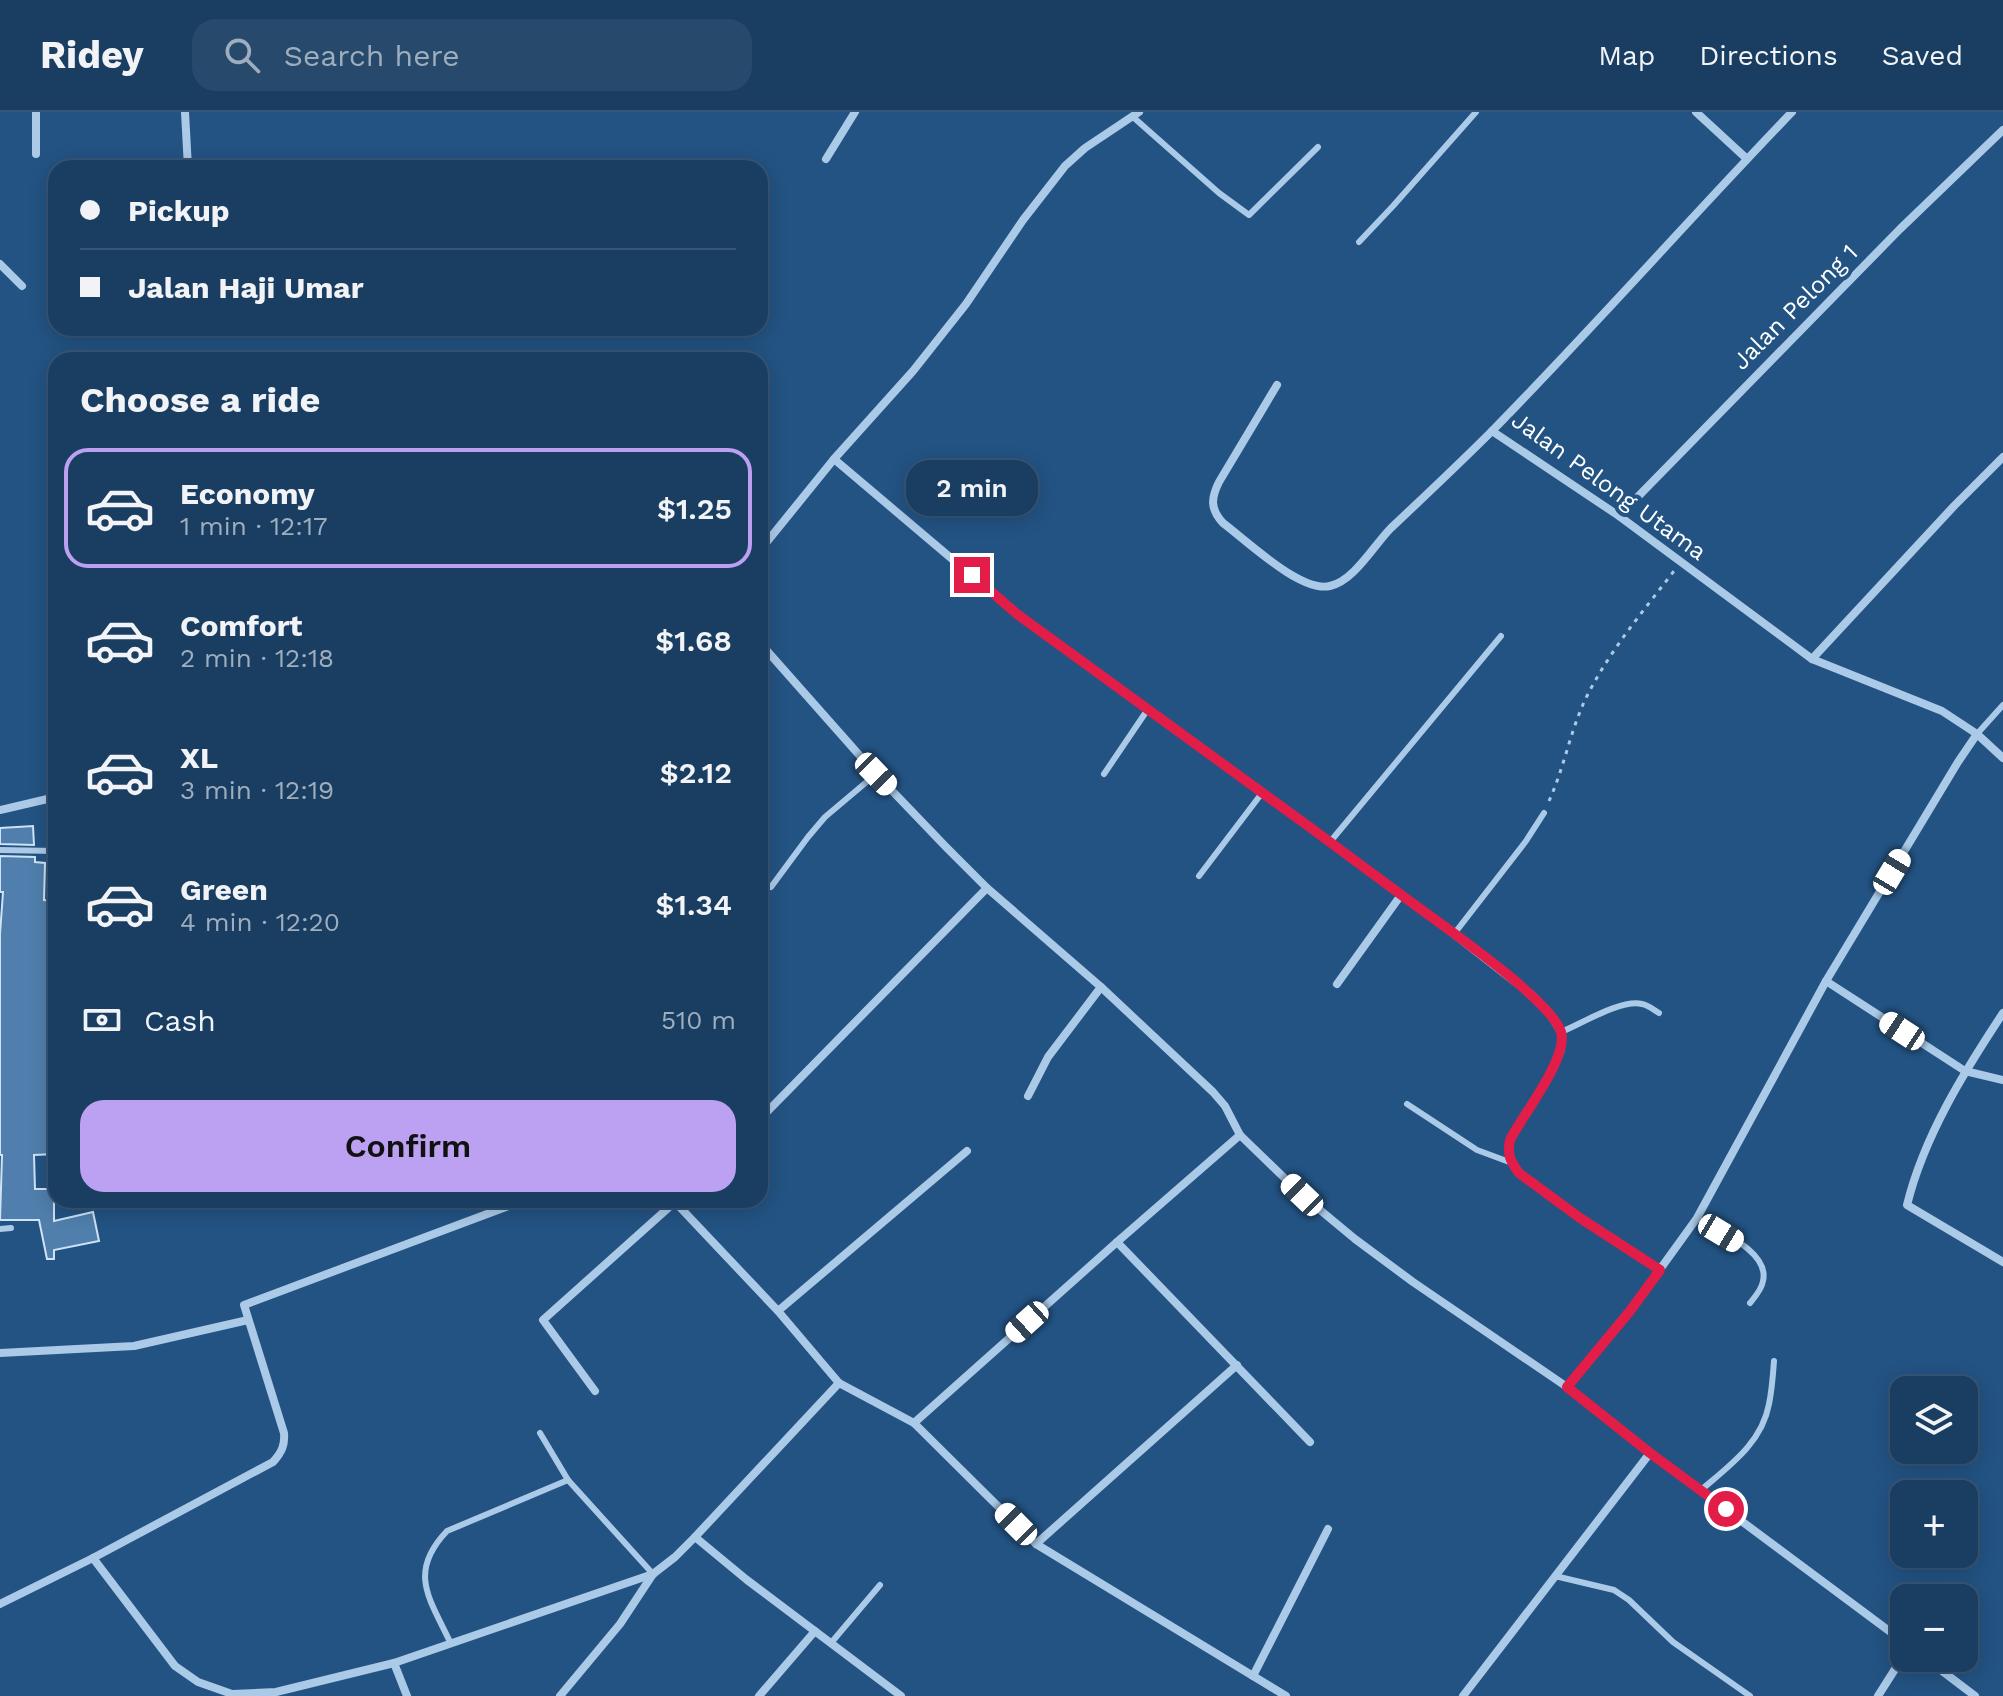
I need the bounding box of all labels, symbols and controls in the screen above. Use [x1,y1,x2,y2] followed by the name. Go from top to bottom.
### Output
[192,19,752,91] search box
[40,33,144,77] text: Ridey
[220,33,264,77] icon: search
[284,38,460,73] text: Search here
[1598,39,1655,72] text: Map
[1699,39,1838,72] text: Directions
[1882,39,1963,72] text: Saved
[128,193,230,228] text: Pickup
[1727,239,1863,375] street label: Jalan Pelong 1
[128,270,364,305] text: Jalan Haji Umar
[80,379,320,421] text: Choose a ride
[1506,406,1712,566] street label: Jalan Pelong Utama
[906,459,1038,515] callout: 2 min
[84,472,156,544] icon: car
[936,473,1008,503] text: 2 min
[180,476,315,511] text: Economy
[657,491,732,526] text: $1.25
[180,511,328,541] text: 1 min · 12:17
[954,557,990,593] route end
[84,604,156,676] icon: car
[180,608,302,643] text: Comfort
[655,623,732,658] text: $1.68
[180,643,334,673] text: 2 min · 12:18
[84,736,156,808] icon: car
[180,740,218,775] text: XL
[851,748,901,800] car
[660,755,732,790] text: $2.12
[180,775,334,805] text: 3 min · 12:19
[1869,845,1915,899] car
[84,868,156,940] icon: car
[180,872,268,907] text: Green
[655,887,732,922] text: $1.34
[180,907,340,937] text: 4 min · 12:20
[80,998,124,1042] icon: cash
[144,1003,216,1038] text: Cash
[661,1005,736,1035] text: 510 m
[1875,1008,1929,1054] car
[80,1100,736,1192] button: Confirm
[1276,1170,1328,1220] car
[1694,1210,1748,1256] car
[1001,1297,1053,1347] car
[1890,1376,1978,1672] map controls
[1890,1376,1978,1464] button: layers
[1890,1480,1978,1568] button: +
[1708,1491,1744,1527] route start
[991,1499,1041,1549] car
[1890,1584,1978,1672] button: −

